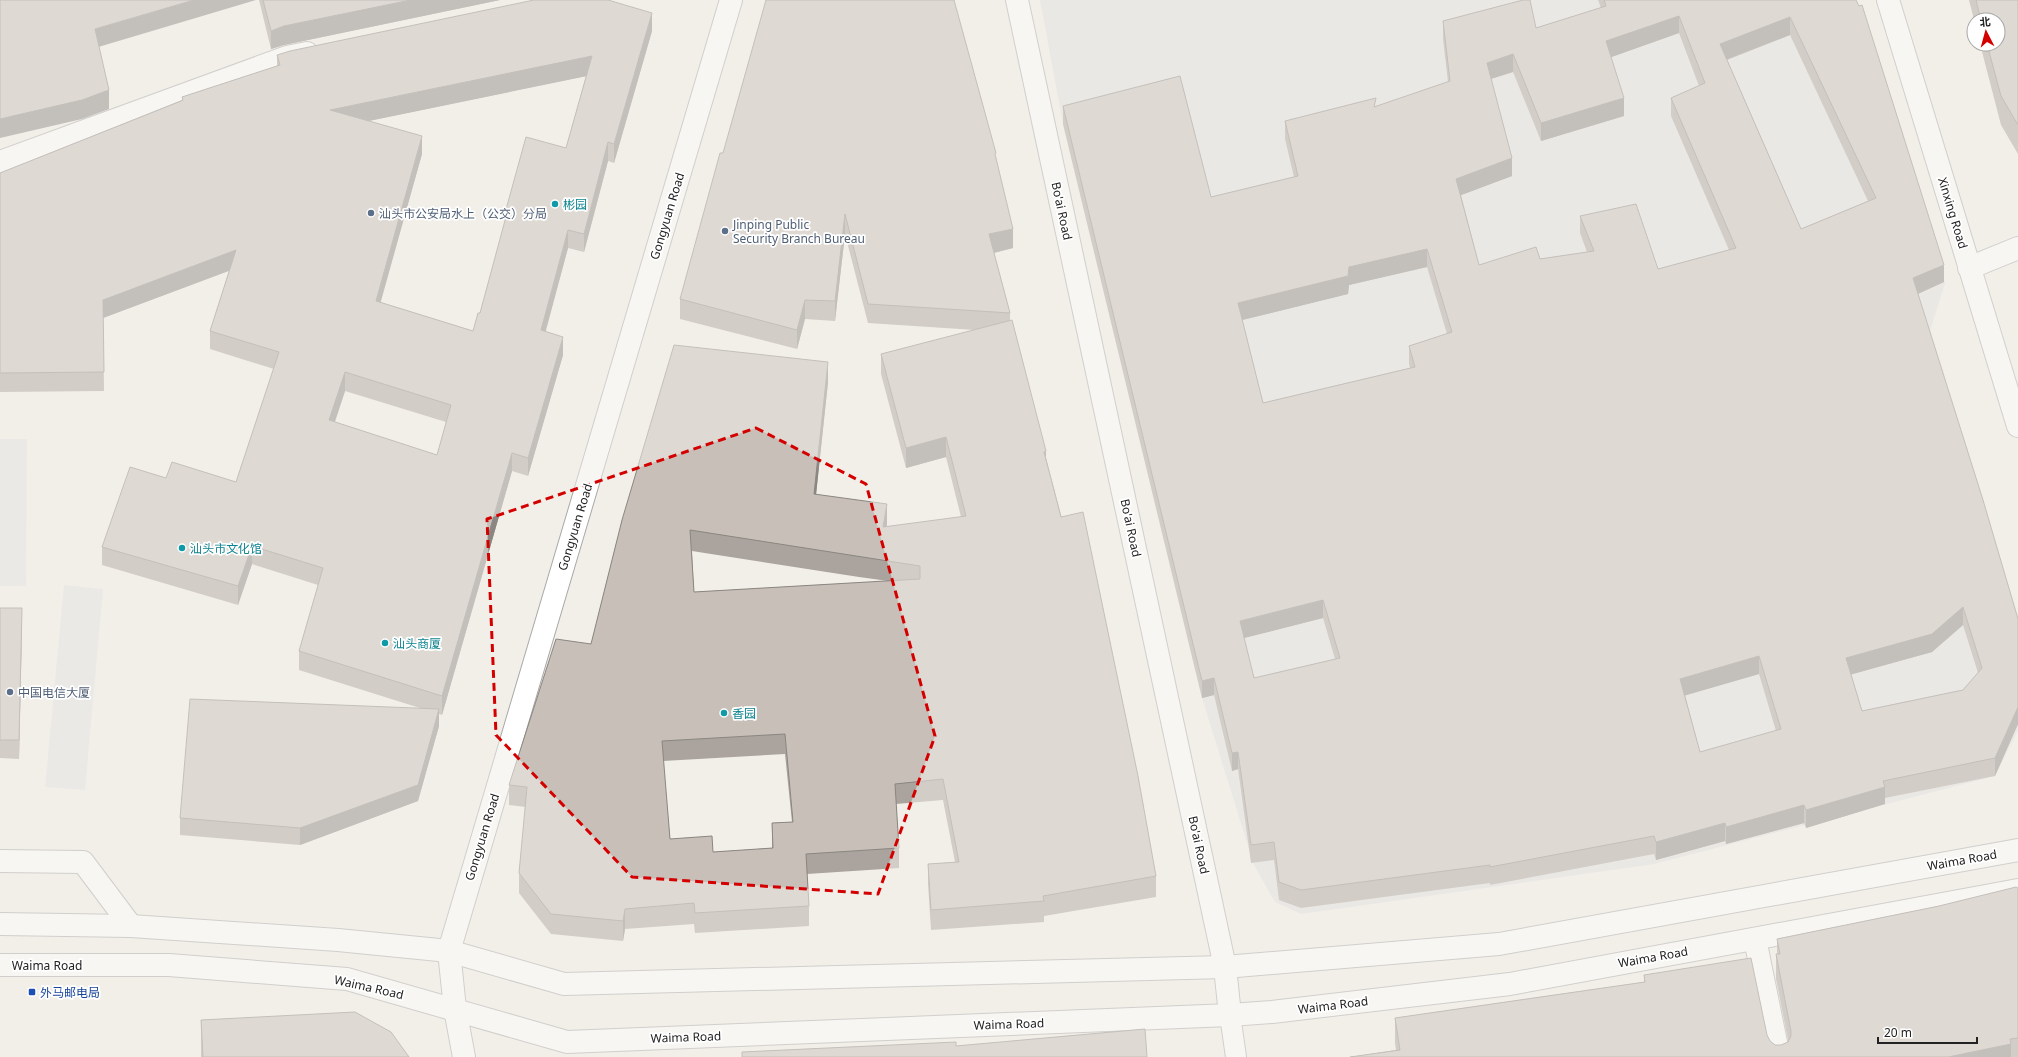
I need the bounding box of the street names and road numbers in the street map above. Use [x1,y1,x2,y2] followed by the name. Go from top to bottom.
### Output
[646,170,688,262] street label: Gongyuan Road
[1934,175,1972,251] street label: Xinxing Road
[1048,180,1076,242] street label: Bo'ai Road
[554,481,596,573] street label: Gongyuan Road
[1117,497,1145,559] street label: Bo'ai Road
[461,791,503,883] street label: Gongyuan Road
[1185,814,1213,876] street label: Bo'ai Road
[1926,845,1998,875] street label: Waima Road
[1617,942,1689,972] street label: Waima Road
[12,957,82,974] street label: Waima Road
[333,971,405,1003] street label: Waima Road
[1297,992,1369,1018] street label: Waima Road
[973,1014,1045,1034] street label: Waima Road
[650,1027,722,1047] street label: Waima Road

